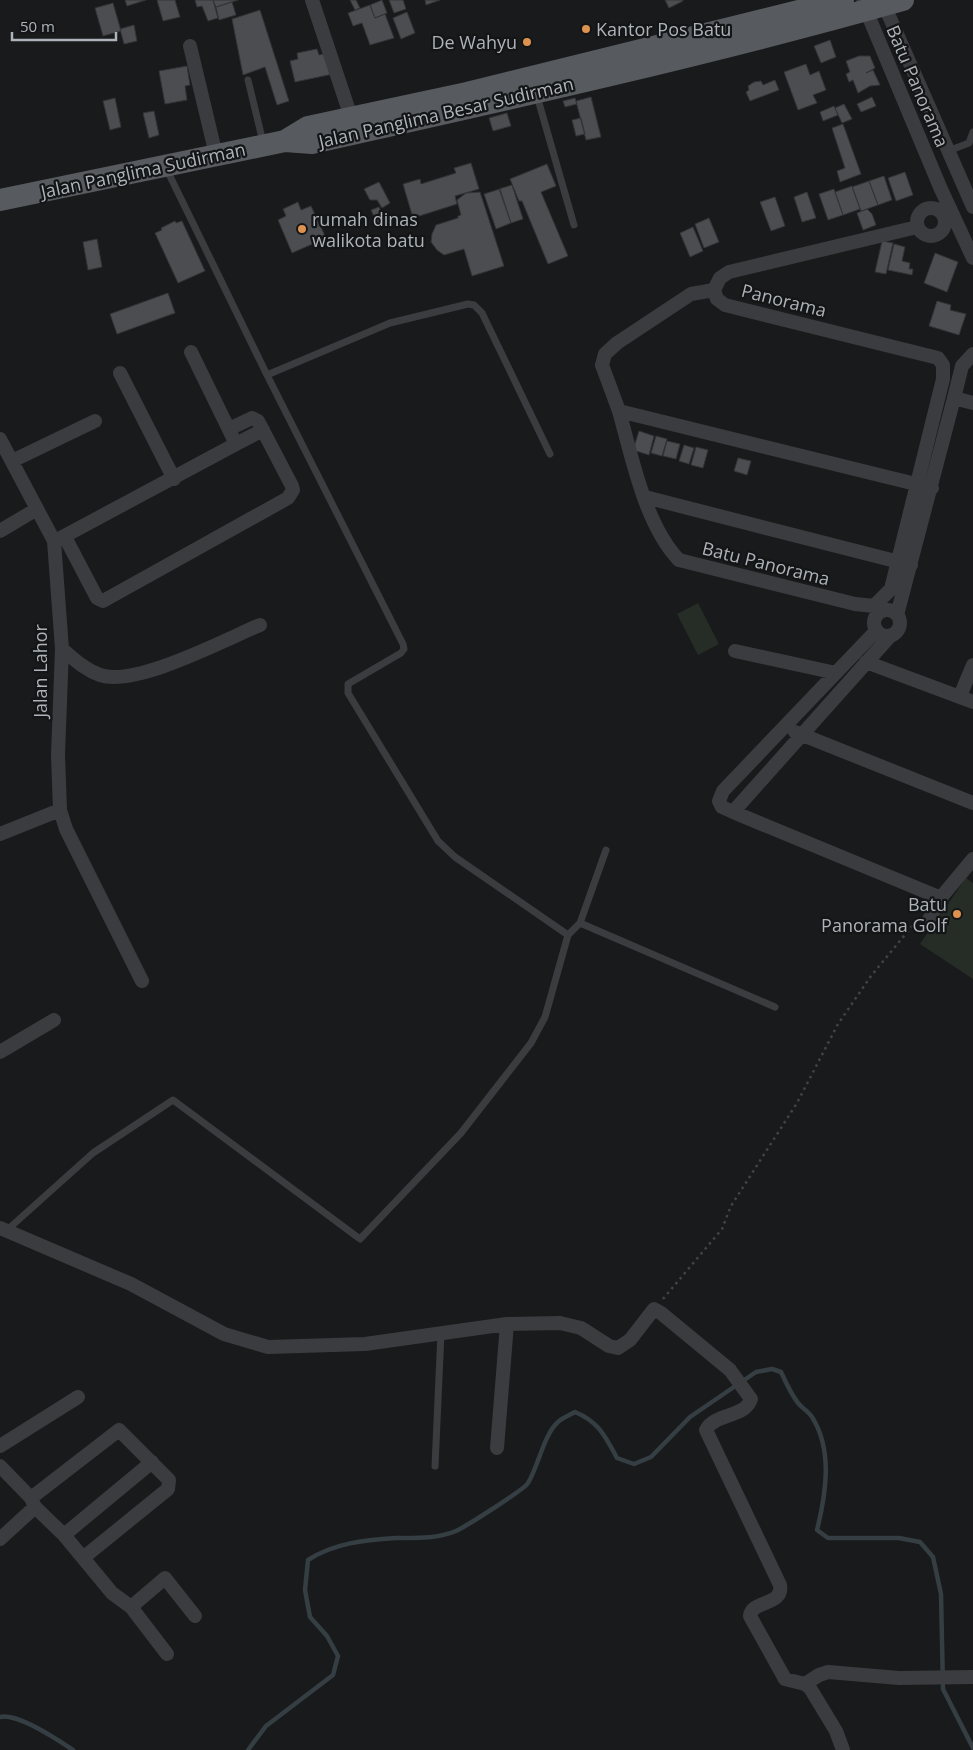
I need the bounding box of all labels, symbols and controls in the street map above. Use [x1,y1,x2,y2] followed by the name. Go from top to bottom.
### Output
[12,10,116,42] scale bar
[20,16,55,36] text: 50 m
[596,17,731,41] place label: Kantor Pos Batu
[881,21,955,151] street label: Batu Panorama
[580,23,592,35] marker: Kantor Pos Batu
[431,30,517,54] place label: De Wahyu
[521,36,533,48] marker: De Wahyu
[314,71,576,154] street label: Jalan Panglima Besar Sudirman
[36,137,248,204] street label: Jalan Panglima Sudirman
[312,207,425,252] place label: rumah dinas walikota batu
[296,223,308,235] marker: rumah dinas walikota batu
[739,278,829,322] street label: Panorama
[700,536,832,590] street label: Batu Panorama
[28,623,52,720] street label: Jalan Lahor
[821,892,948,937] place label: Batu Panorama Golf
[951,908,963,920] marker: Batu Panorama Golf

